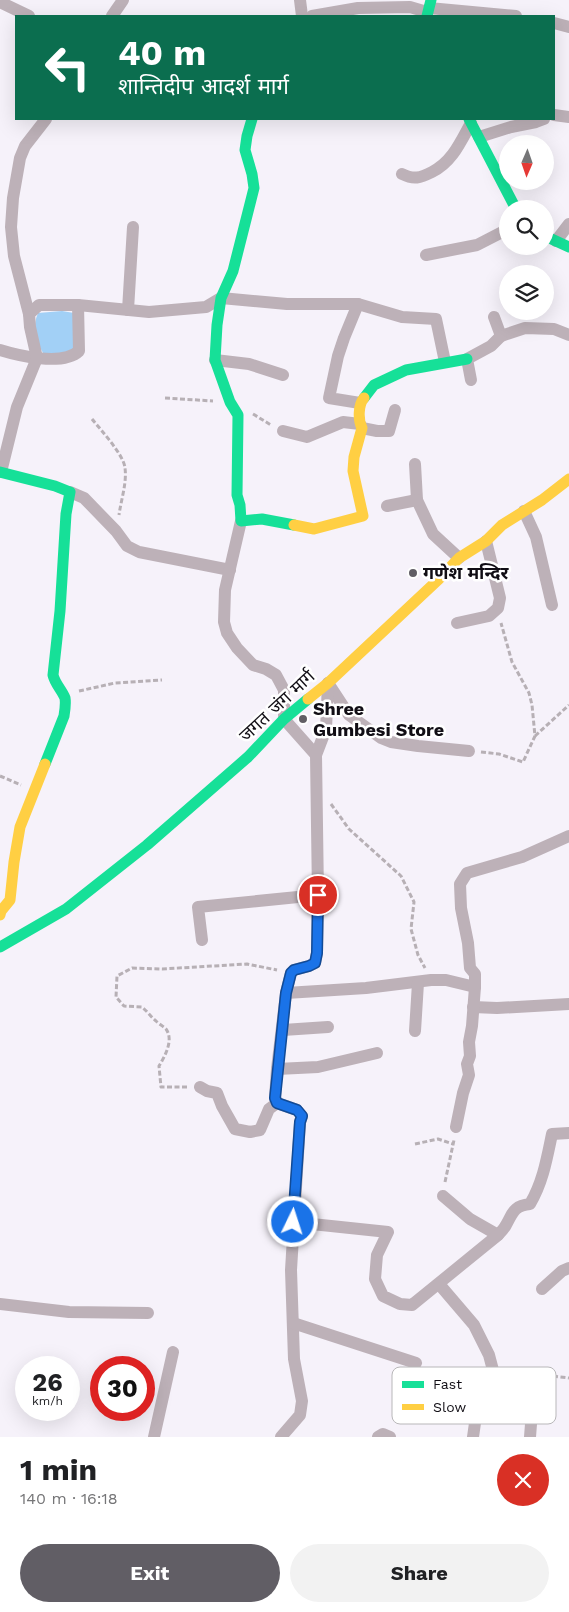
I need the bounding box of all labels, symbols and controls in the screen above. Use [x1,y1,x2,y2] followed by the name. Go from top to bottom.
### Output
[118,32,206,74] text: 40 m
[35,35,100,100] icon: left
[118,74,289,99] text: शान्तिदीप आदर्श मार्ग
[499,135,554,190] north arrow
[499,135,554,320] map controls
[499,200,554,255] button: search
[499,265,554,320] button: layers
[423,562,509,583] place label: गणेश मन्दिर
[407,567,419,579] marker: गणेश मन्दिर
[235,665,319,746] street label: जगत जंग मार्ग
[313,698,444,740] place label: Shree Gumbesi Store
[297,713,309,725] marker: Shree Gumbesi Store
[297,874,339,916] pin
[304,881,332,909] icon: arrive
[266,1195,318,1247] position arrow
[90,1356,155,1421] speed limit sign: 30
[392,1367,556,1424] legend
[32,1368,63,1397] text: 26
[433,1376,462,1392] text: Fast
[32,1394,63,1408] text: km/h
[433,1399,466,1415] text: Slow
[20,1452,97,1487] text: 1 min
[497,1454,549,1506] button: close
[20,1489,118,1508] text: 140 m · 16:18
[20,1544,280,1602] button: Exit
[290,1544,549,1602] button: Share

